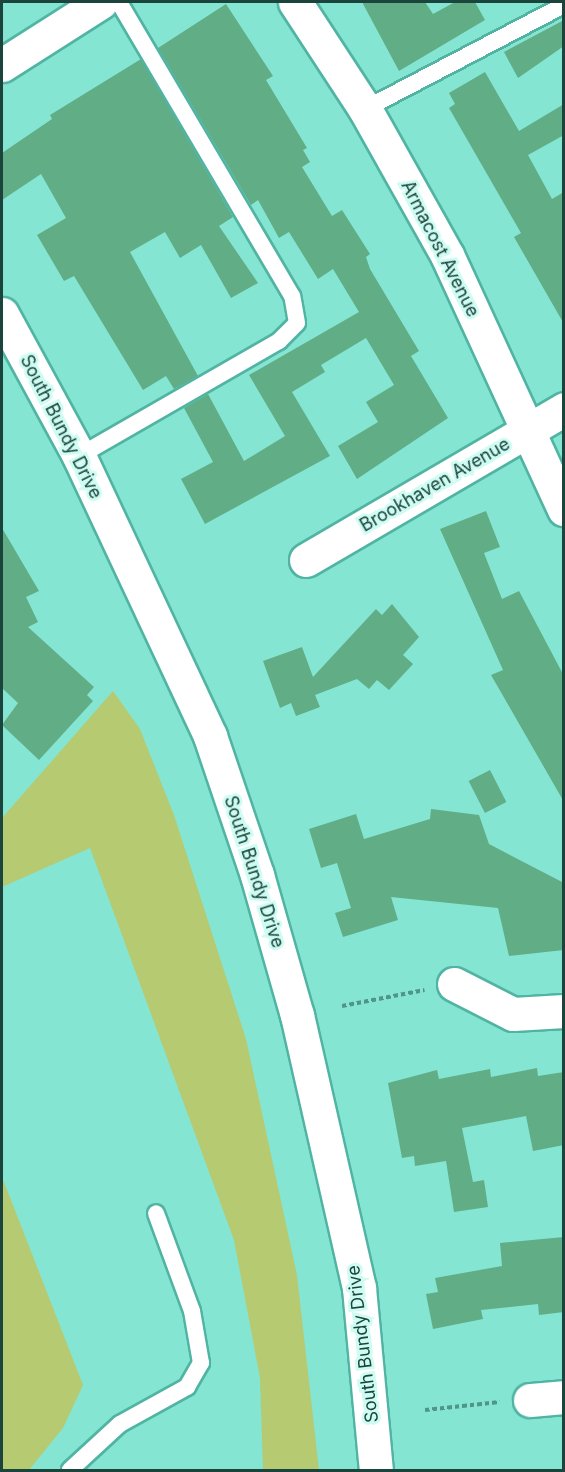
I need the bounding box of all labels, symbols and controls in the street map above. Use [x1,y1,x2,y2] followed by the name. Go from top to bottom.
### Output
[396,177,484,321] street label: Armacost Avenue
[15,351,107,503] street label: South Bundy Drive
[356,433,514,537] street label: Brookhaven Avenue
[219,793,289,951] street label: South Bundy Drive
[343,1264,383,1424] street label: South Bundy Drive

